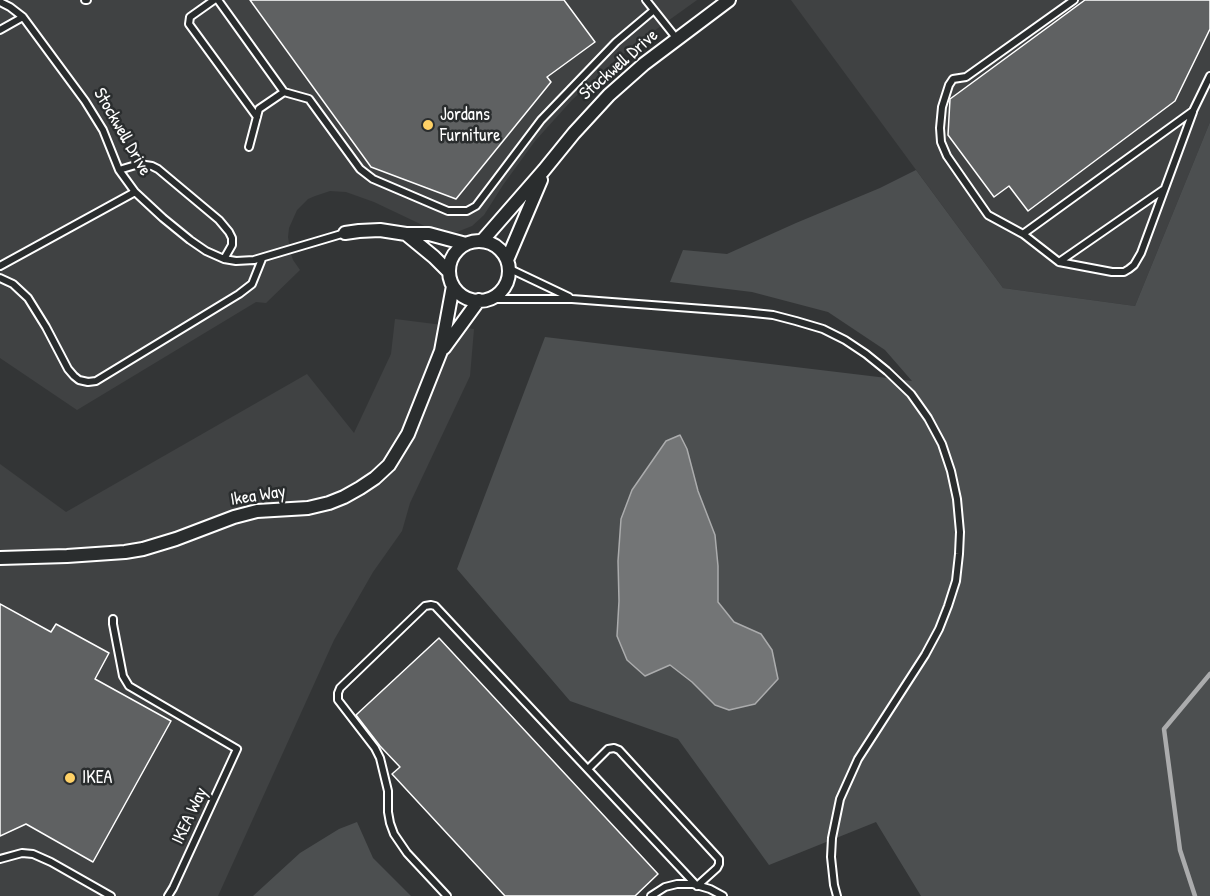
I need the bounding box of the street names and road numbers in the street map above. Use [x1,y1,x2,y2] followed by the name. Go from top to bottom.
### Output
[575,25,663,105] street label: Stockwell Drive
[88,84,156,180] street label: Stockwell Drive
[229,481,287,511] street label: Ikea Way
[167,784,213,848] street label: IKEA Way

